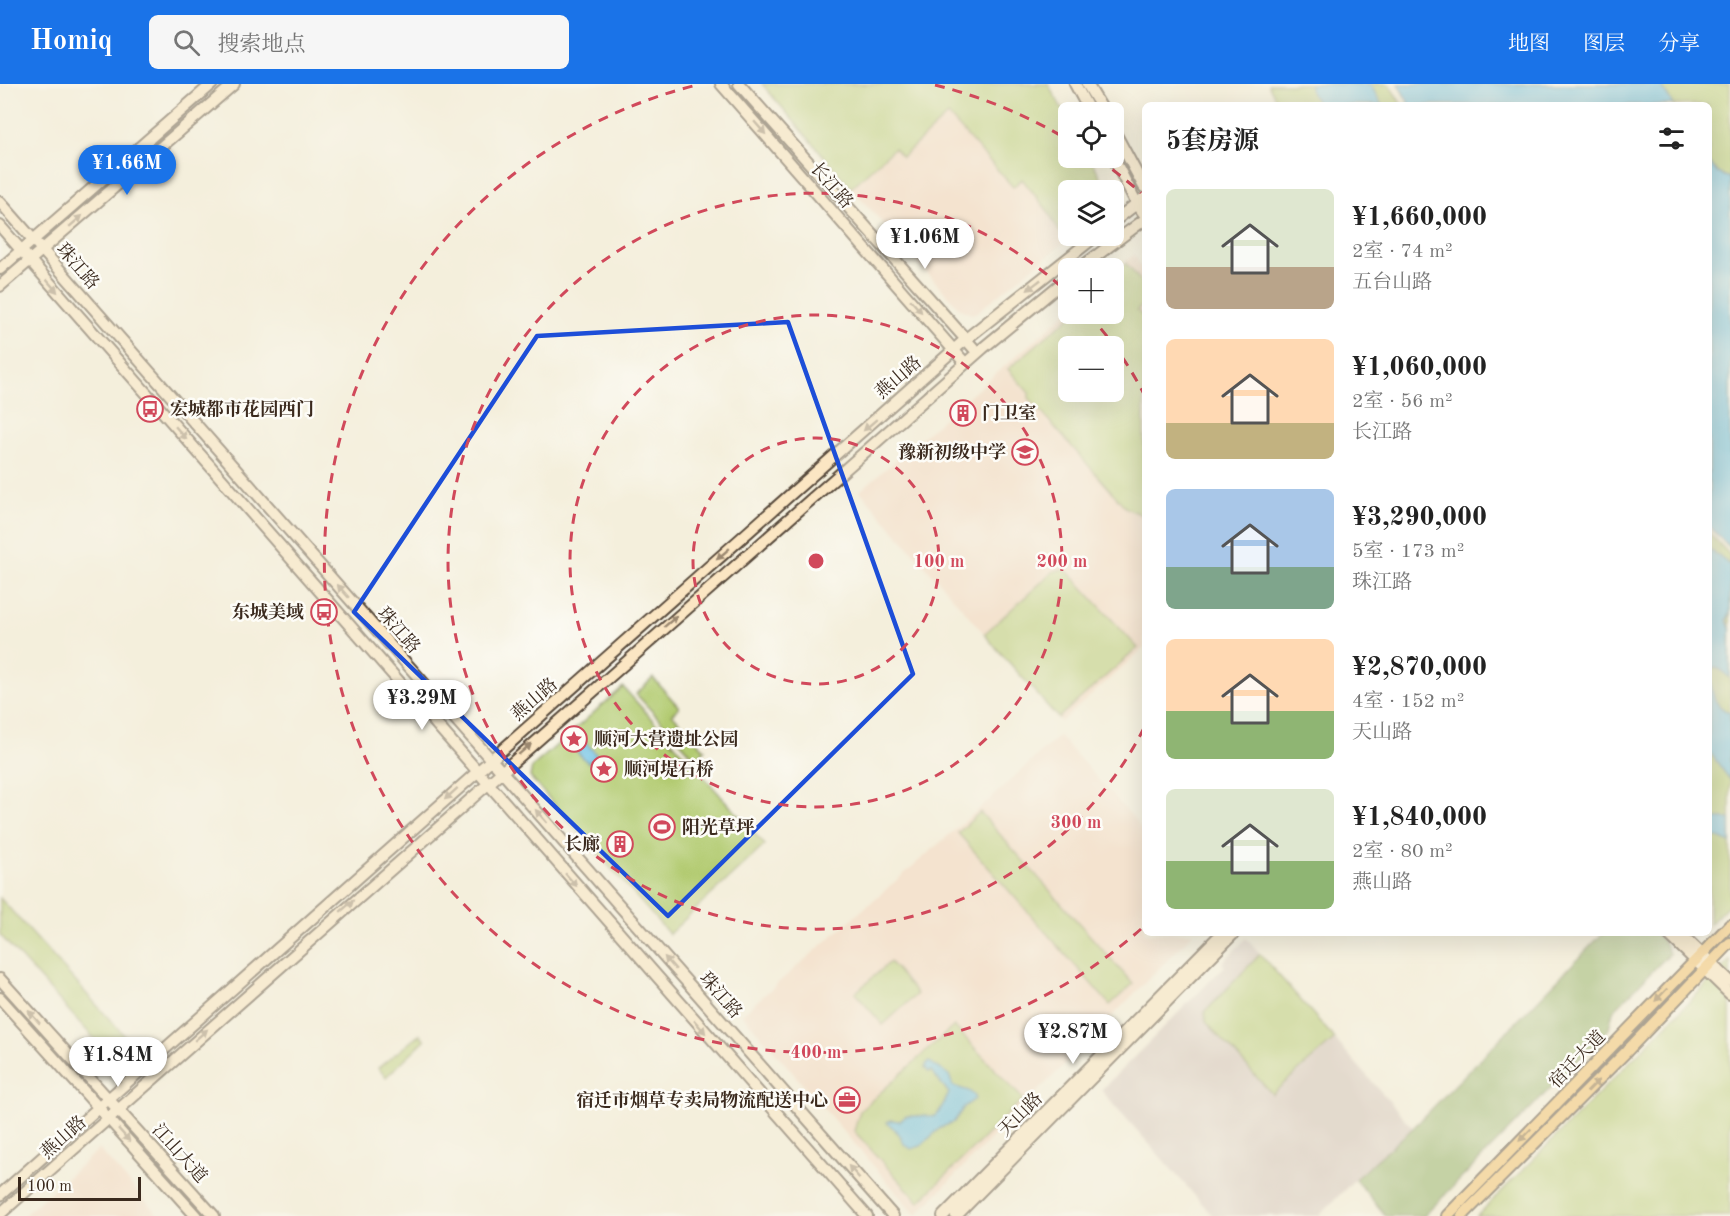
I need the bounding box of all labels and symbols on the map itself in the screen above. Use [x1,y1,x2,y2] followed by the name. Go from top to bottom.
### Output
[753,120,766,135] one-way arrow
[78,145,176,196] pin: ¥1.66M
[807,158,857,212] street label: 长江路
[68,214,84,227] one-way arrow
[876,219,974,270] pin: ¥1.06M
[53,239,103,293] street label: 珠江路
[45,278,58,293] one-way arrow
[1026,278,1042,291] one-way arrow
[909,298,922,313] one-way arrow
[871,352,925,402] street label: 燕山路
[135,394,165,424] bus stop icon: 宏城都市花园西门
[948,398,978,428] building icon: 门卫室
[170,399,314,419] place label: 宏城都市花园西门
[982,403,1036,423] place label: 门卫室
[862,418,877,432] one-way arrow
[174,425,187,441] one-way arrow
[1010,437,1040,467] school or university icon: 豫新初级中学
[898,442,1006,462] place label: 豫新初级中学
[716,547,731,560] one-way arrow
[806,551,826,571] centre of rings
[914,553,964,571] text: 100 m
[1037,553,1087,571] text: 200 m
[337,584,350,599] one-way arrow
[309,597,339,627] bus stop icon: 东城美域
[232,602,304,622] place label: 东城美域
[374,603,424,657] street label: 珠江路
[663,615,678,628] one-way arrow
[507,674,561,724] street label: 燕山路
[373,680,471,731] pin: ¥3.29M
[559,724,589,754] place icon: 顺河大营遗址公园
[594,729,738,749] place label: 顺河大营遗址公园
[517,743,532,756] one-way arrow
[589,754,619,784] place icon: 顺河堤石桥
[624,759,714,779] place label: 顺河堤石桥
[444,787,459,800] one-way arrow
[535,809,548,824] one-way arrow
[647,812,677,842] sports icon: 阳光草坪
[1051,814,1101,832] text: 300 m
[682,817,755,837] place label: 阳光草坪
[605,829,635,859] building icon: 长廊
[564,834,600,854] place label: 长廊
[565,872,578,888] one-way arrow
[339,900,354,913] one-way arrow
[664,956,677,971] one-way arrow
[696,968,746,1022] street label: 珠江路
[1654,988,1668,1003] one-way arrow
[28,1010,41,1025] one-way arrow
[1024,1014,1122,1065] pin: ¥2.87M
[693,1019,706,1034] one-way arrow
[1545,1026,1609,1092] street label: 宿迁大道
[193,1029,208,1042] one-way arrow
[69,1037,167,1088] pin: ¥1.84M
[791,1044,841,1062] text: 400 m
[1585,1079,1599,1093] one-way arrow
[832,1085,862,1115] office icon: 宿迁市烟草专卖局物流配送中心
[994,1088,1046,1140] street label: 天山路
[576,1090,828,1110] place label: 宿迁市烟草专卖局物流配送中心
[36,1112,90,1162] street label: 燕山路
[148,1120,212,1186] street label: 江山大道
[117,1128,131,1143] one-way arrow
[1519,1128,1533,1142] one-way arrow
[848,1164,861,1180] one-way arrow
[18,1174,141,1202] scale bar

